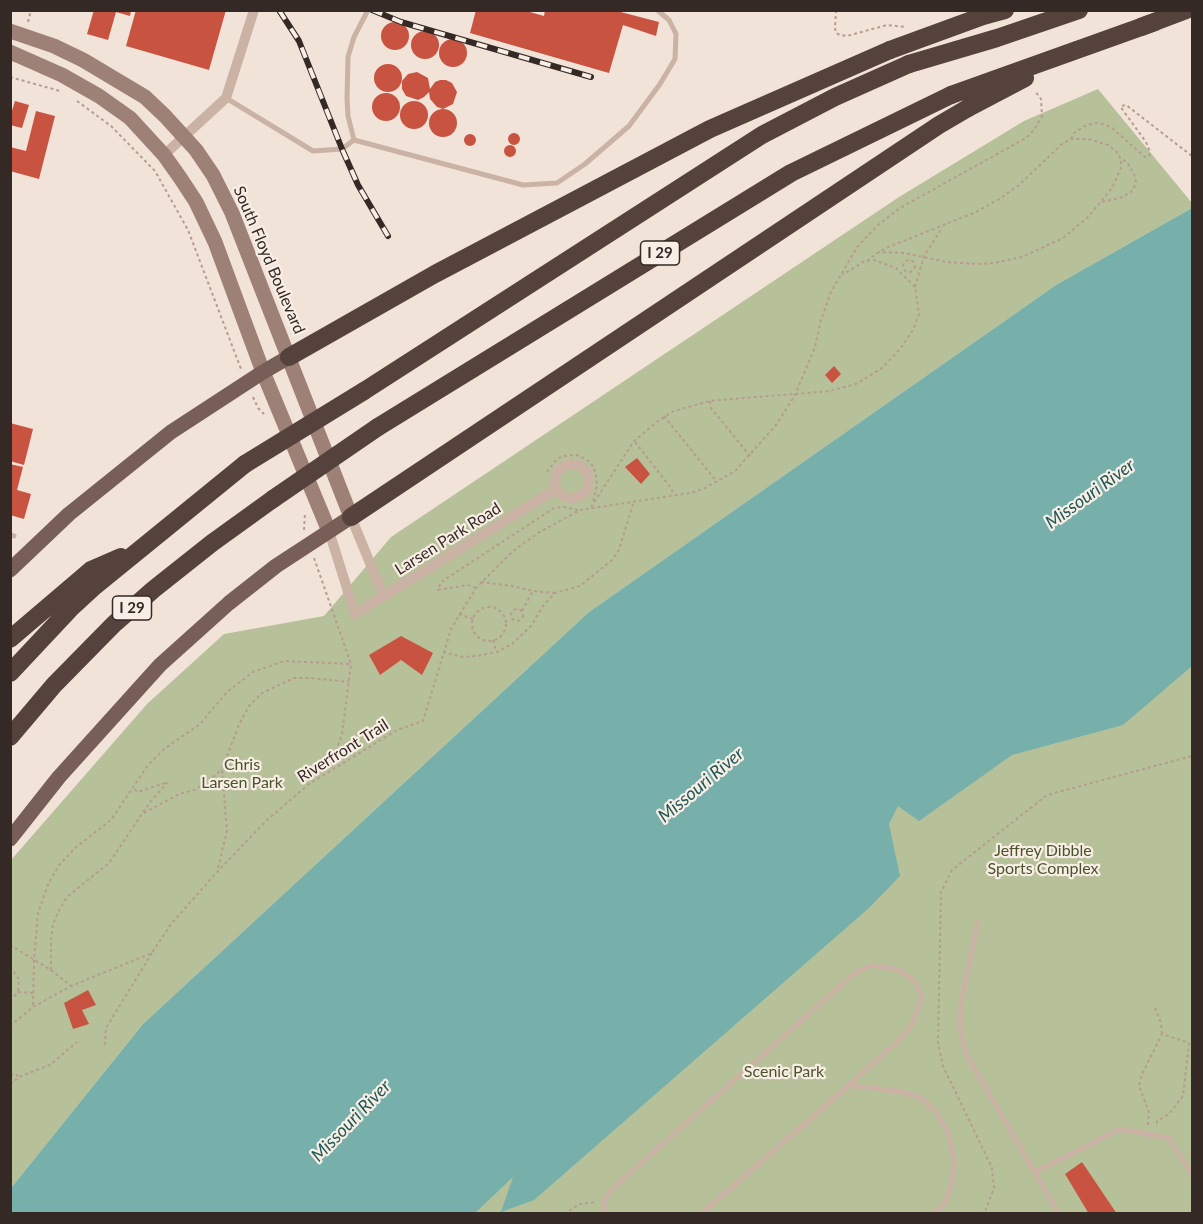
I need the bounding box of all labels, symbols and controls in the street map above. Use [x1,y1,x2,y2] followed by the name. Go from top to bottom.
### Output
[229,183,309,337] street label: South Floyd Boulevard
[640,241,680,265] road number: I 29
[1041,454,1139,534] water label: Missouri River
[392,499,504,579] street label: Larsen Park Road
[112,596,152,620] road number: I 29
[294,715,392,787] street label: Riverfront Trail
[654,743,748,827] water label: Missouri River
[201,755,283,793] park label: Chris Larsen Park
[988,841,1098,879] park label: Jeffrey Dibble Sports Complex
[744,1062,824,1082] park label: Scenic Park
[307,1076,395,1166] water label: Missouri River

